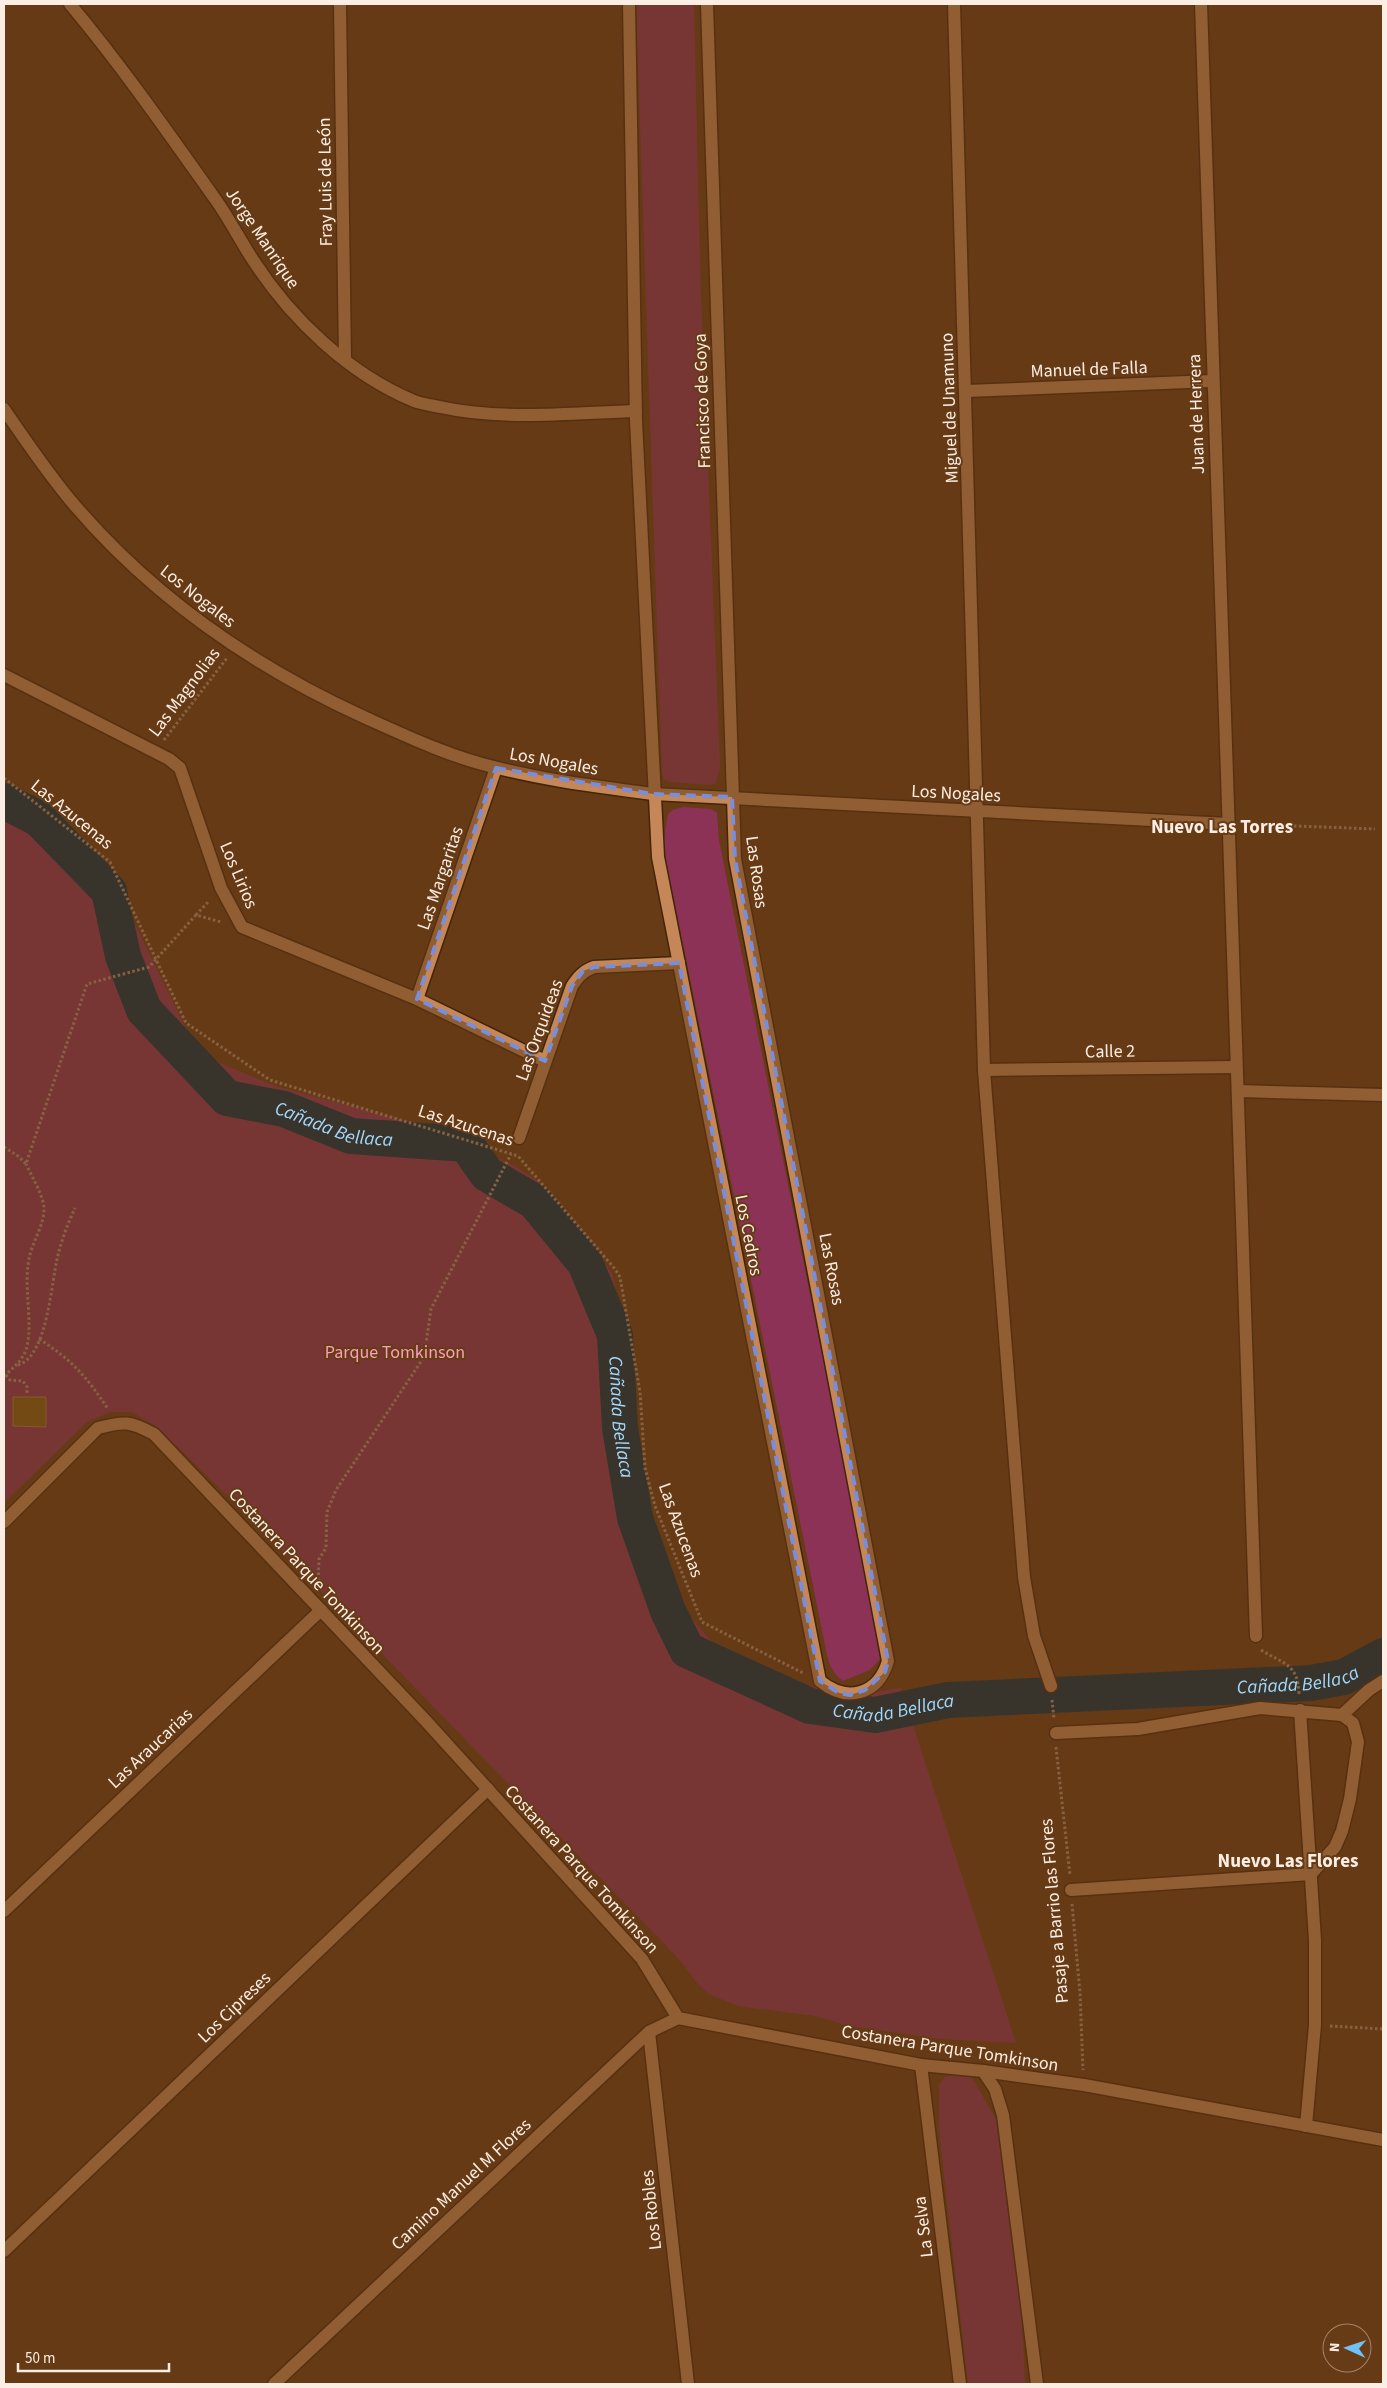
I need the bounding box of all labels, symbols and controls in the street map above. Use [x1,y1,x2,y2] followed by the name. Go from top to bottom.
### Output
[312,117,339,247] street label: Fray Luis de León
[219,183,306,294] street label: Jorge Manrique
[934,332,965,484] street label: Miguel de Unamuno
[688,333,717,469] street label: Francisco de Goya
[1182,353,1211,475] street label: Juan de Herrera
[1030,355,1148,384] street label: Manuel de Falla
[155,559,241,634] street label: Los Nogales
[143,643,226,742] street label: Las Magnolias
[508,741,600,782] street label: Los Nogales
[25,773,118,855] street label: Las Azucenas
[911,779,1001,808] street label: Los Nogales
[1151,814,1293,841] district label: Nuevo Las Torres
[411,823,470,933] street label: Las Margaritas
[739,834,774,910] street label: Las Rosas
[213,838,264,913] street label: Los Lirios
[510,976,569,1084] street label: Las Orquideas
[1085,1039,1135,1064] street label: Calle 2
[273,1096,394,1154] water label: Cañada Bellaca
[415,1098,517,1153] street label: Las Azucenas
[728,1193,769,1278] street label: Los Cedros
[812,1231,851,1307] street label: Las Rosas
[325,1340,465,1365] park label: Parque Tomkinson
[601,1355,640,1480] water label: Cañada Bellaca
[652,1479,709,1581] street label: Las Azucenas
[223,1483,391,1660] street label: Costanera Parque Tomkinson
[1236,1659,1364,1701] water label: Cañada Bellaca
[831,1688,955,1730] water label: Cañada Bellaca
[102,1702,198,1794] street label: Las Araucarias
[499,1779,664,1959] street label: Costanera Parque Tomkinson
[1034,1818,1075,2004] street label: Pasaje a Barrio las Flores
[1218,1848,1358,1875] district label: Nuevo Las Flores
[192,1966,277,2049] street label: Los Cipreses
[840,2019,1060,2078] street label: Costanera Parque Tomkinson
[386,2113,537,2256] street label: Camino Manuel M Flores
[635,2169,668,2251] street label: Los Robles
[907,2195,940,2259] street label: La Selva
[1322,2323,1372,2373] north arrow
[18,2340,169,2372] scale bar
[1325,2342,1345,2353] text: N
[25,2348,55,2369] text: 50 m

